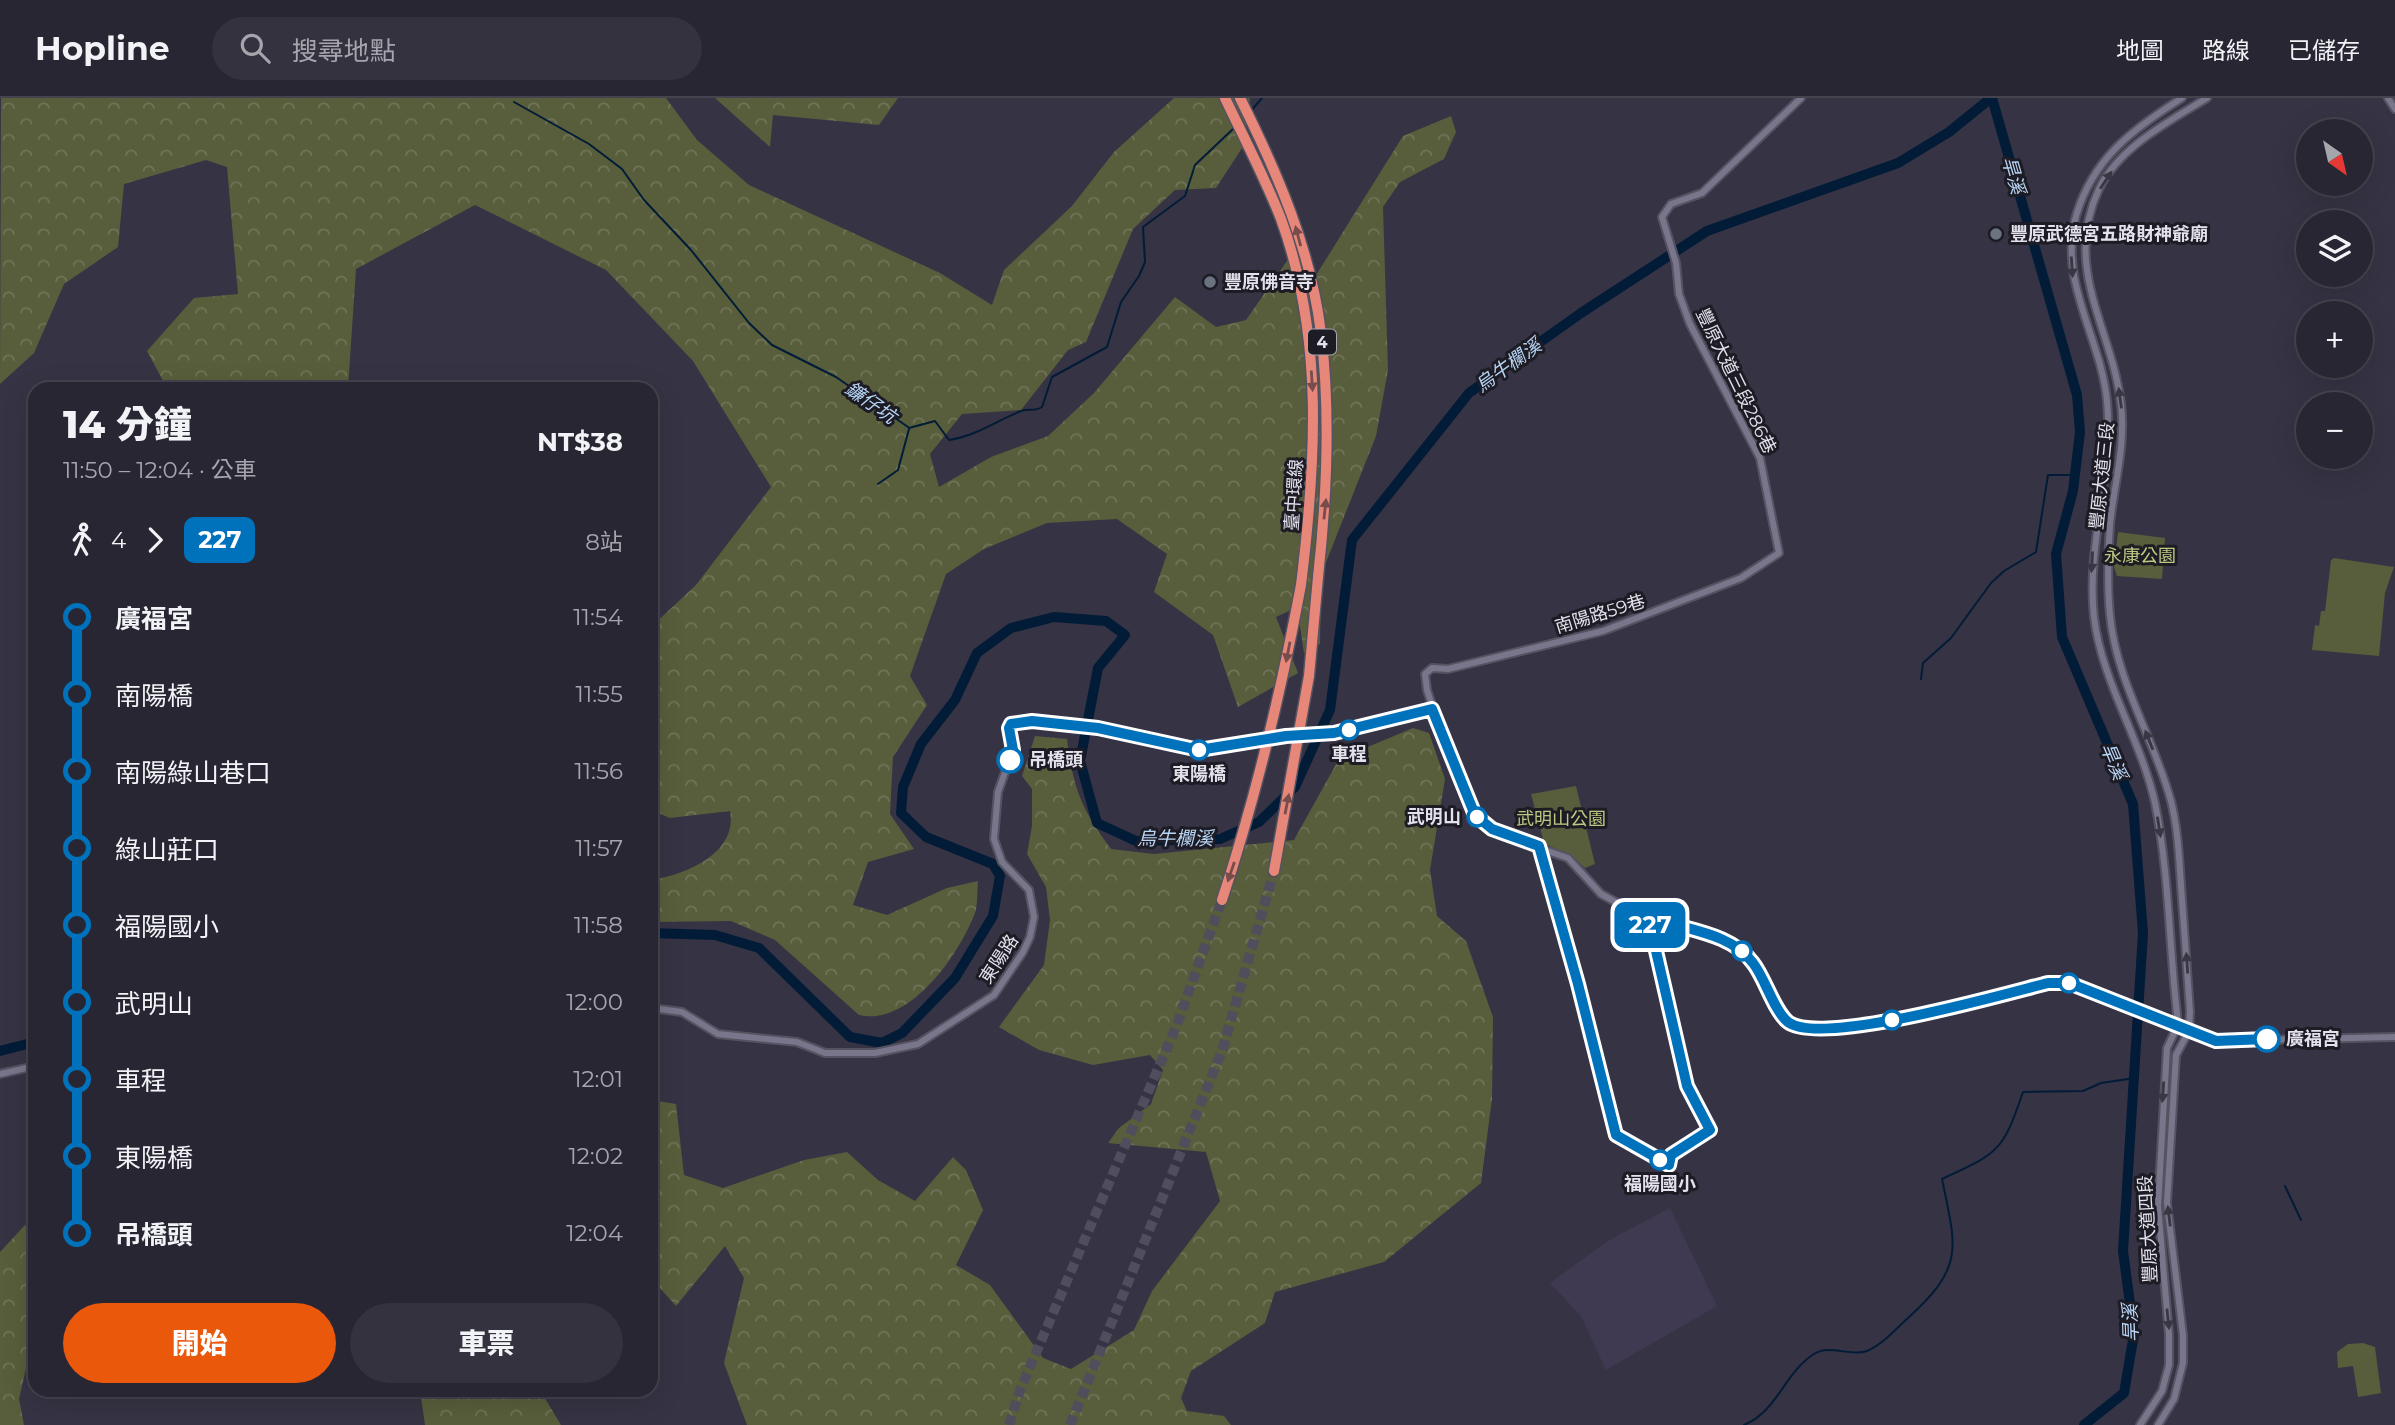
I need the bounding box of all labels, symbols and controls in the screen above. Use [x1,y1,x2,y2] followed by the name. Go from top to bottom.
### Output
[212,17,702,80] search box
[35,28,170,68] text: Hopline
[236,29,274,67] icon: search
[292,35,396,67] text: 搜尋地點
[2116,36,2164,65] text: 地圖
[2202,36,2250,65] text: 路線
[2288,36,2360,65] text: 已儲存
[2296,119,2373,196] north arrow
[2296,119,2373,469] map controls
[1997,154,2031,199] water label: 旱溪
[2099,170,2112,189] one-way arrow
[2296,210,2373,287] button: layers
[2010,223,2208,245] place label: 豐原武德宮五路財神爺廟
[1292,224,1303,246] one-way arrow
[1988,226,2004,242] marker: 豐原武德宮五路財神爺廟
[2067,256,2078,278] one-way arrow
[1224,271,1314,293] place label: 豐原佛音寺
[1202,274,1218,290] marker: 豐原佛音寺
[2296,301,2373,378] button: +
[1691,305,1781,457] street label: 豐原大道三段286巷
[1308,330,1336,354] road number: 4
[1471,332,1548,397] water label: 烏牛欄溪
[1307,370,1318,392] one-way arrow
[841,377,903,430] water label: 鐮仔坑
[2114,387,2125,409] one-way arrow
[2296,392,2373,469] button: −
[63,401,192,448] text: 14 分鐘
[2085,421,2119,531] street label: 豐原大道三段
[537,426,623,458] text: NT$38
[63,456,257,484] text: 11:50 – 12:04 · 公車
[1281,458,1307,532] street label: 臺中環線
[1320,498,1331,520] one-way arrow
[63,521,101,559] icon: walk
[136,521,174,559] icon: forward
[198,525,241,554] text: 227
[111,526,126,554] text: 4
[585,528,623,556] text: 8站
[2104,545,2176,567] park label: 永康公園
[2087,551,2098,573] one-way arrow
[1552,590,1648,638] street label: 南陽路59巷
[115,603,193,635] text: 廣福宮
[573,603,623,631] text: 11:54
[1283,641,1294,663] one-way arrow
[115,680,193,712] text: 南陽橋
[576,680,623,708] text: 11:55
[1339,720,1359,740] marker: 車程
[2143,730,2154,751] one-way arrow
[2096,739,2133,786] water label: 旱溪
[1189,740,1209,760] marker: 東陽橋
[1331,743,1367,765] place label: 車程
[997,747,1023,773] marker: 吊橋頭
[1029,749,1083,771] place label: 吊橋頭
[115,757,271,789] text: 南陽綠山巷口
[574,757,623,785] text: 11:56
[1172,763,1226,785] place label: 東陽橋
[1282,793,1293,815] one-way arrow
[1407,806,1461,828] place label: 武明山
[1467,807,1487,827] marker: 武明山
[1516,808,1606,830] park label: 武明山公園
[2153,817,2164,839] one-way arrow
[1137,827,1216,850] water label: 烏牛欄溪
[115,834,219,866] text: 綠山莊口
[575,834,623,862] text: 11:57
[1225,861,1236,882] one-way arrow
[1610,902,1690,948] line badge: 227
[1628,910,1672,939] text: 227
[115,911,219,943] text: 福陽國小
[574,911,623,939] text: 11:58
[975,930,1023,988] street label: 東陽路
[1732,941,1752,961] unlabelled marker
[2181,952,2192,974] one-way arrow
[2059,973,2079,993] unlabelled marker
[115,988,193,1020] text: 武明山
[566,988,623,1016] text: 12:00
[1882,1010,1902,1030] unlabelled marker
[2254,1026,2280,1052] marker: 廣福宮
[2286,1028,2340,1050] place label: 廣福宮
[115,1065,167,1097] text: 車程
[573,1065,623,1093] text: 12:01
[2157,1081,2168,1103] one-way arrow
[115,1142,193,1174] text: 東陽橋
[568,1142,623,1170] text: 12:02
[1650,1150,1670,1170] marker: 福陽國小
[1624,1173,1696,1195] place label: 福陽國小
[2134,1174,2162,1284] street label: 豐原大道四段
[2163,1205,2174,1227] one-way arrow
[115,1219,193,1251] text: 吊橋頭
[566,1219,623,1247] text: 12:04
[2118,1301,2143,1342] water label: 旱溪
[63,1303,336,1383] button: 開始
[350,1303,623,1383] button: 車票
[2162,1308,2173,1330] one-way arrow

